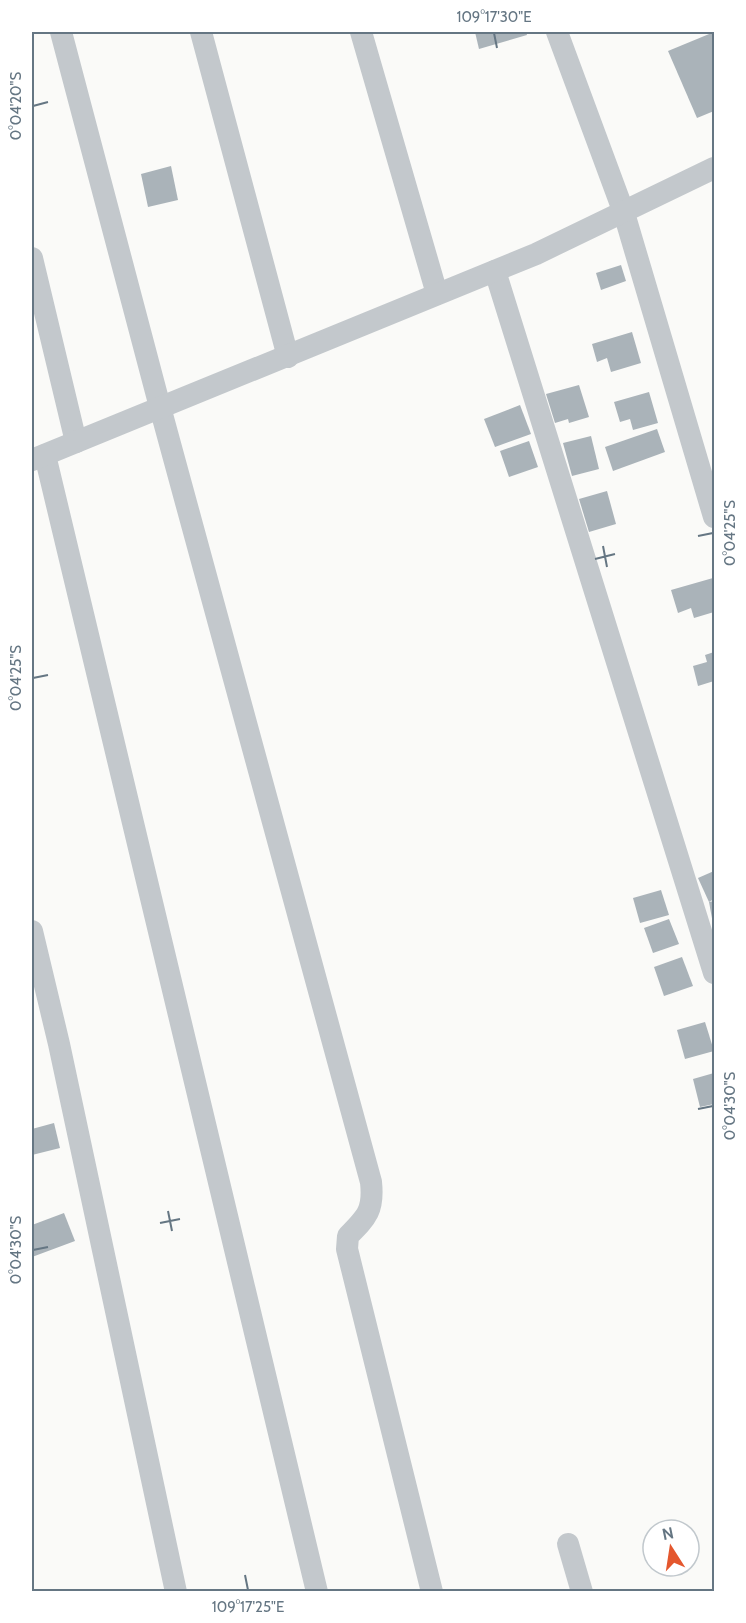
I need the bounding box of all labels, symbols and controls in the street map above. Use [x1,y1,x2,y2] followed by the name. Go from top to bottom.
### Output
[457,8,531,26] text: 109°17'30"E
[7,72,25,140] text: 0°04'20"S
[721,500,739,566] text: 0°04'25"S
[7,645,25,711] text: 0°04'25"S
[721,1071,739,1140] text: 0°04'30"S
[7,1215,25,1284] text: 0°04'30"S
[641,1518,701,1578] north arrow
[660,1523,675,1544] text: N
[212,1598,284,1616] text: 109°17'25"E

